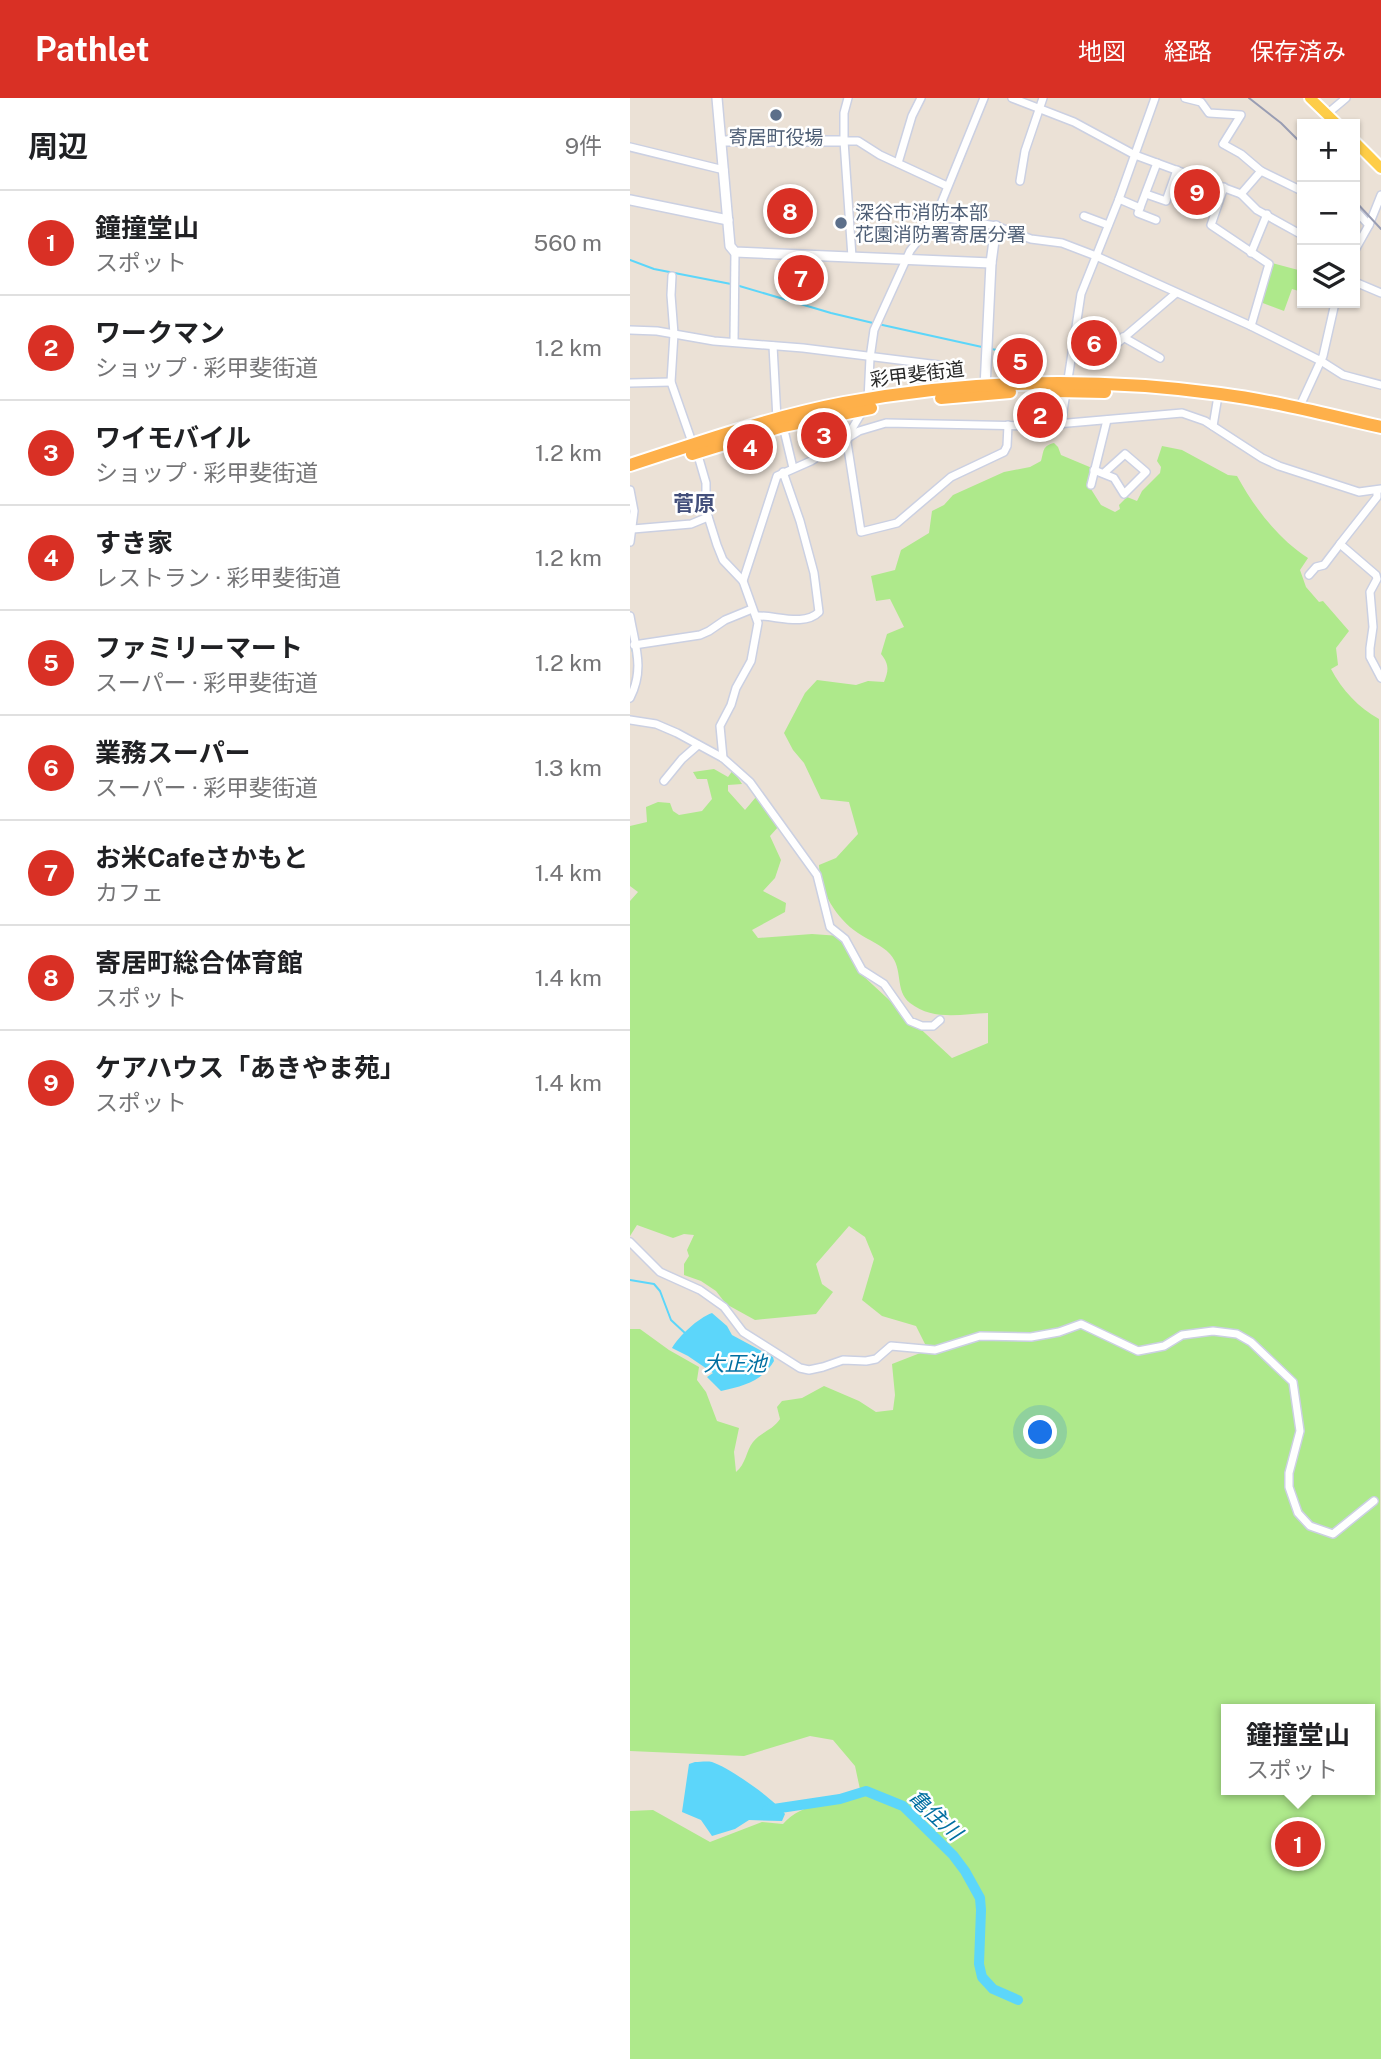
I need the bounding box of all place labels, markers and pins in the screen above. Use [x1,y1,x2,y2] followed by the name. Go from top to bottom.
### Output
[768,107,784,123] marker: 寄居町役場
[728,126,824,148] place label: 寄居町役場
[1174,166,1220,218] pin: 9
[767,185,813,237] pin: 8
[855,201,1026,245] place label: 深谷市消防本部 花園消防署寄居分署
[833,215,849,231] marker: 深谷市消防本部 花園消防署寄居分署
[778,252,824,304] pin: 7
[1071,317,1117,369] pin: 6
[997,335,1043,387] pin: 5
[1017,389,1063,441] pin: 2
[801,409,847,461] pin: 3
[727,421,773,473] pin: 4
[1275,1818,1321,1870] pin: 1

